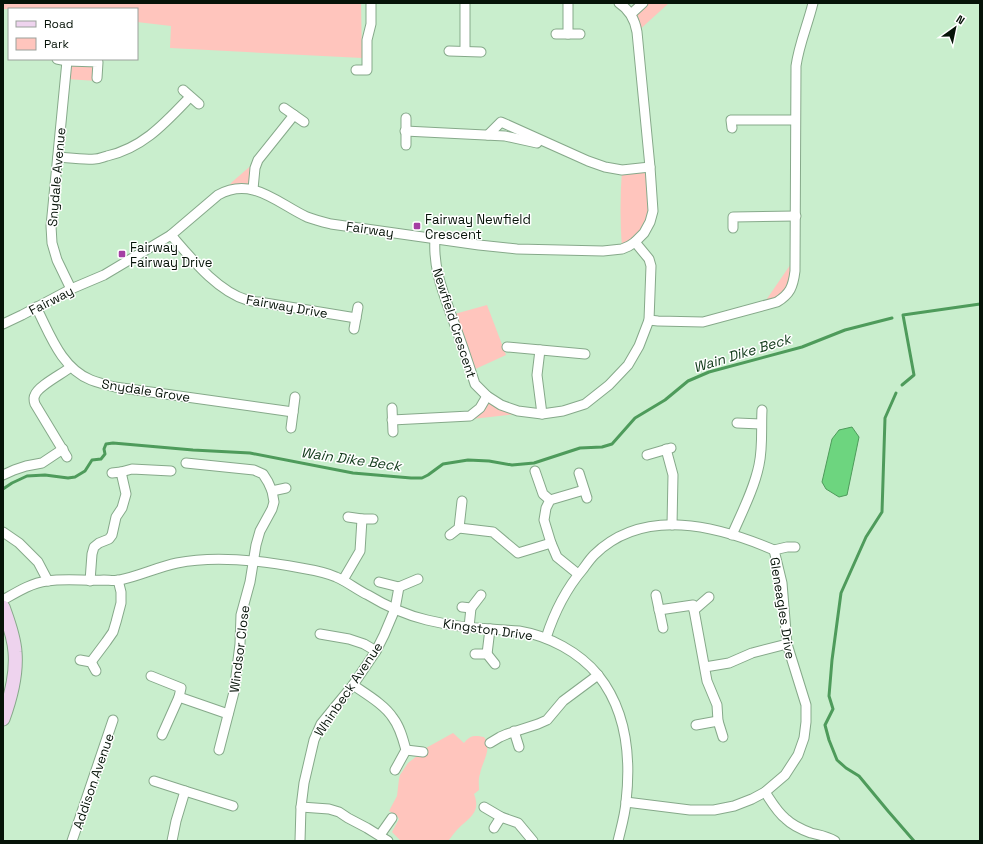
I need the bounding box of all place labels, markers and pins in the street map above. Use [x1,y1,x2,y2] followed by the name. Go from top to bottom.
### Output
[425,211,531,243] place label: Fairway Newfield Crescent
[412,221,422,231] marker: Fairway Newfield Crescent
[130,239,213,271] place label: Fairway Fairway Drive
[117,249,127,259] marker: Fairway Fairway Drive

